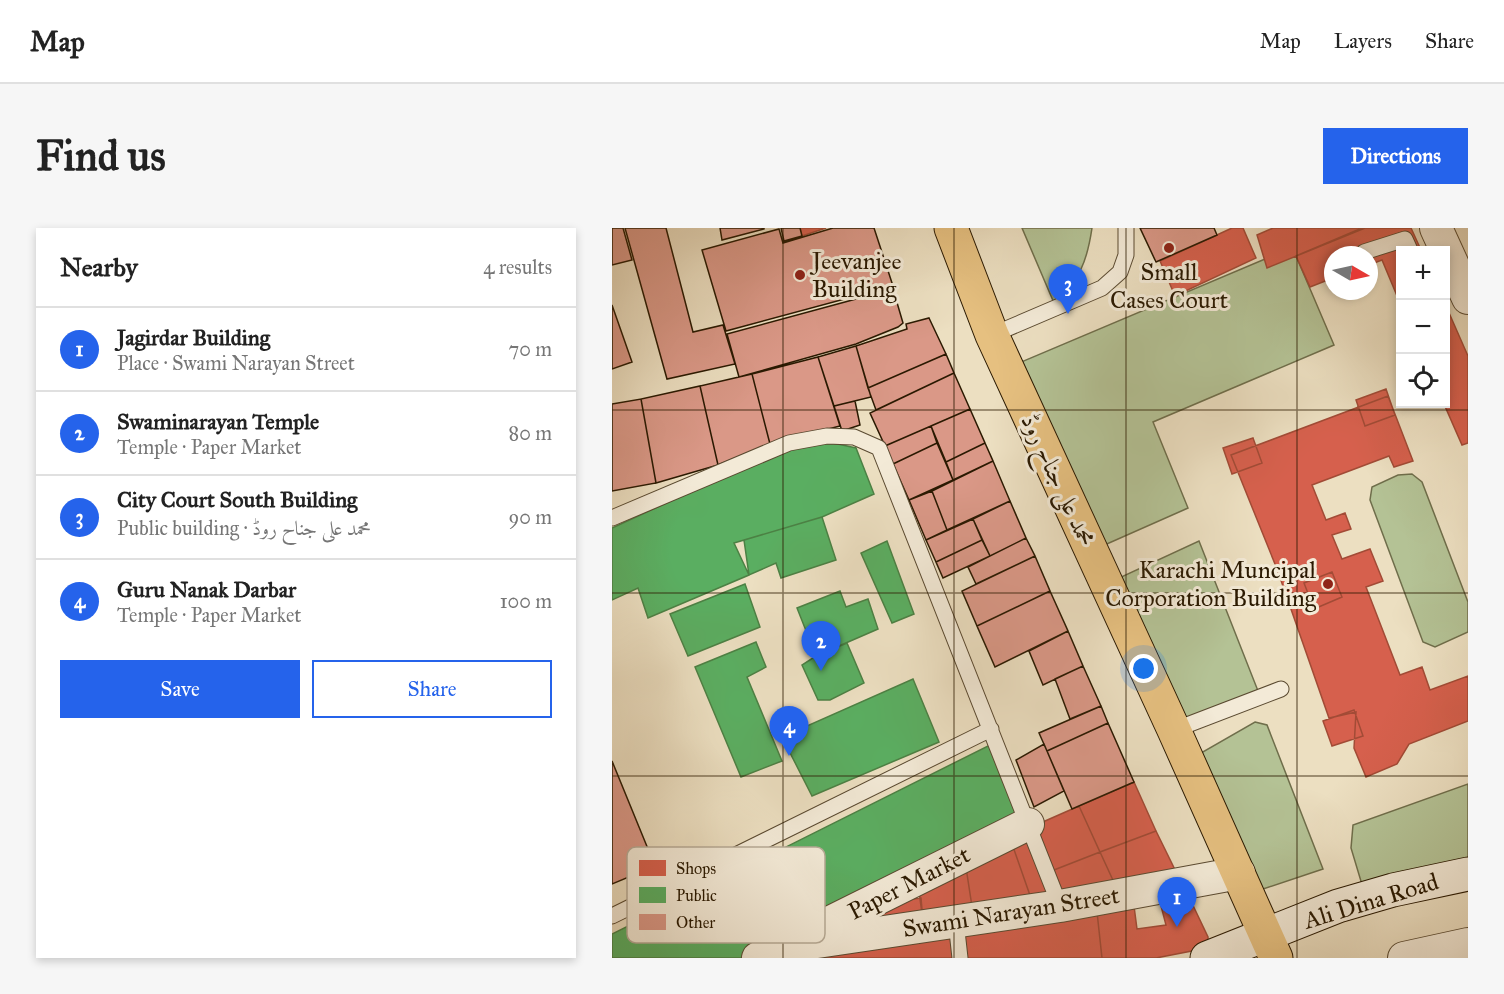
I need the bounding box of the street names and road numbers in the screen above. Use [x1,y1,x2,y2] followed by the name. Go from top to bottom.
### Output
[1009,409,1102,553] street label: محمد علی جناح روڈ
[843,839,975,926] street label: Paper Market
[1299,866,1442,936] street label: Ali Dina Road
[900,880,1122,944] street label: Swami Narayan Street

